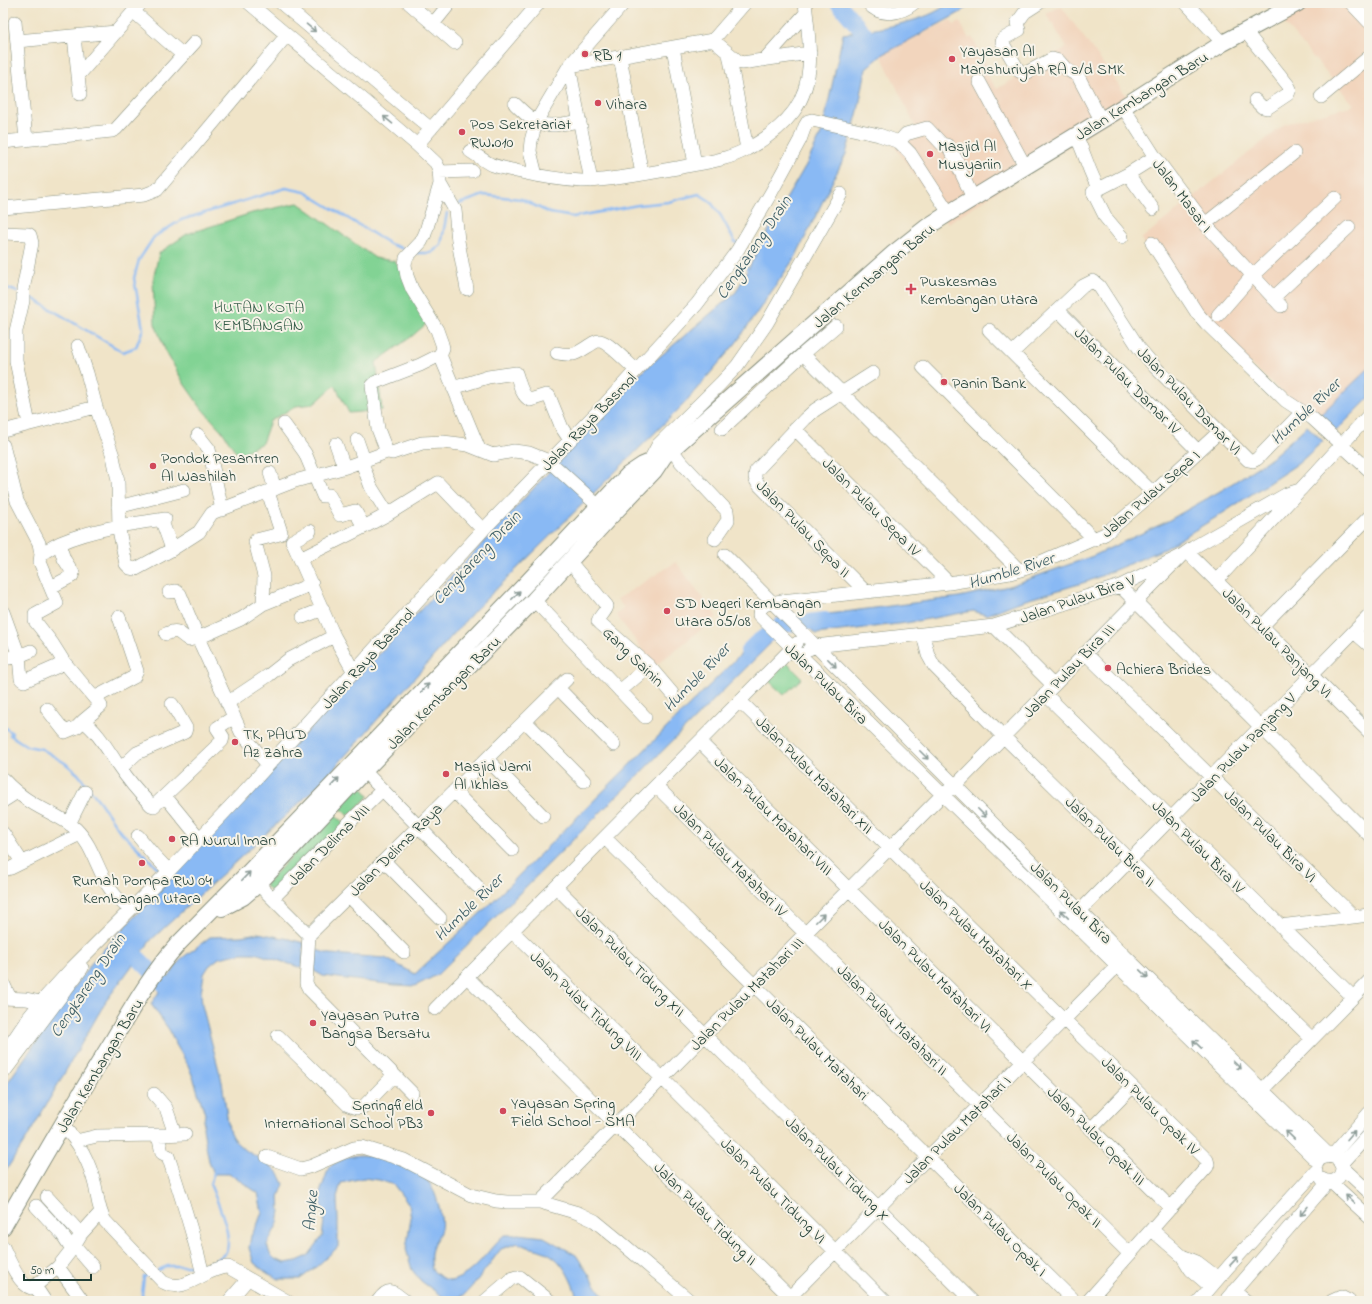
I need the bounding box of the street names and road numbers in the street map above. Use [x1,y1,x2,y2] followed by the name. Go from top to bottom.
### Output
[1071,46,1213,147] street label: Jalan Kembangan Baru
[1145,154,1217,238] street label: Jalan Masar I
[808,218,941,335] street label: Jalan Kembangan Baru
[1067,322,1186,441] street label: Jalan Pulau Damar IV
[1130,342,1247,461] street label: Jalan Pulau Damar VI
[536,367,643,477] street label: Jalan Raya Basmol
[1097,445,1206,544] street label: Jalan Pulau Sepa I
[816,452,926,563] street label: Jalan Pulau Sepa IV
[750,475,856,584] street label: Jalan Pulau Sepa II
[1017,569,1139,631] street label: Jalan Pulau Bira V
[1216,582,1338,704] street label: Jalan Pulau Panjang VI
[316,603,421,715] street label: Jalan Raya Basmol
[1018,618,1121,724] street label: Jalan Pulau Bira III
[596,622,669,693] street label: Gang Sainin
[382,631,507,756] street label: Jalan Kembangan Baru
[778,638,873,731] street label: Jalan Pulau Bira
[1185,688,1303,809] street label: Jalan Pulau Panjang V
[749,711,878,840] street label: Jalan Pulau Matahari XII
[707,751,838,882] street label: Jalan Pulau Matahari VIII
[1217,784,1322,889] street label: Jalan Pulau Bira VI
[1059,791,1161,893] street label: Jalan Pulau Bira II
[1145,795,1250,900] street label: Jalan Pulau Bira IV
[344,798,449,903] street label: Jalan Delima Raya
[667,798,793,923] street label: Jalan Pulau Matahari IV
[283,799,376,892] street label: Jalan Delima VIII
[1024,856,1118,950] street label: Jalan Pulau Bira
[913,874,1038,997] street label: Jalan Pulau Matahari X
[569,902,690,1023] street label: Jalan Pulau Tidung XII
[872,914,997,1039] street label: Jalan Pulau Matahari VI
[685,932,810,1057] street label: Jalan Pulau Matahari III
[523,946,648,1067] street label: Jalan Pulau Tidung VIII
[830,959,953,1082] street label: Jalan Pulau Matahari II
[759,992,874,1107] street label: Jalan Pulau Matahari
[51,994,150,1138] street label: Jalan Kembangan Baru
[1095,1051,1205,1162] street label: Jalan Pulau Opak IV
[897,1070,1017,1190] street label: Jalan Pulau Matahari I
[1044,1082,1150,1188] street label: Jalan Pulau Opak III
[779,1111,895,1227] street label: Jalan Pulau Tidung X
[1003,1127,1107,1231] street label: Jalan Pulau Opak II
[714,1133,831,1250] street label: Jalan Pulau Tidung VI
[647,1157,762,1272] street label: Jalan Pulau Tidung II
[947,1178,1052,1283] street label: Jalan Pulau Opak I

